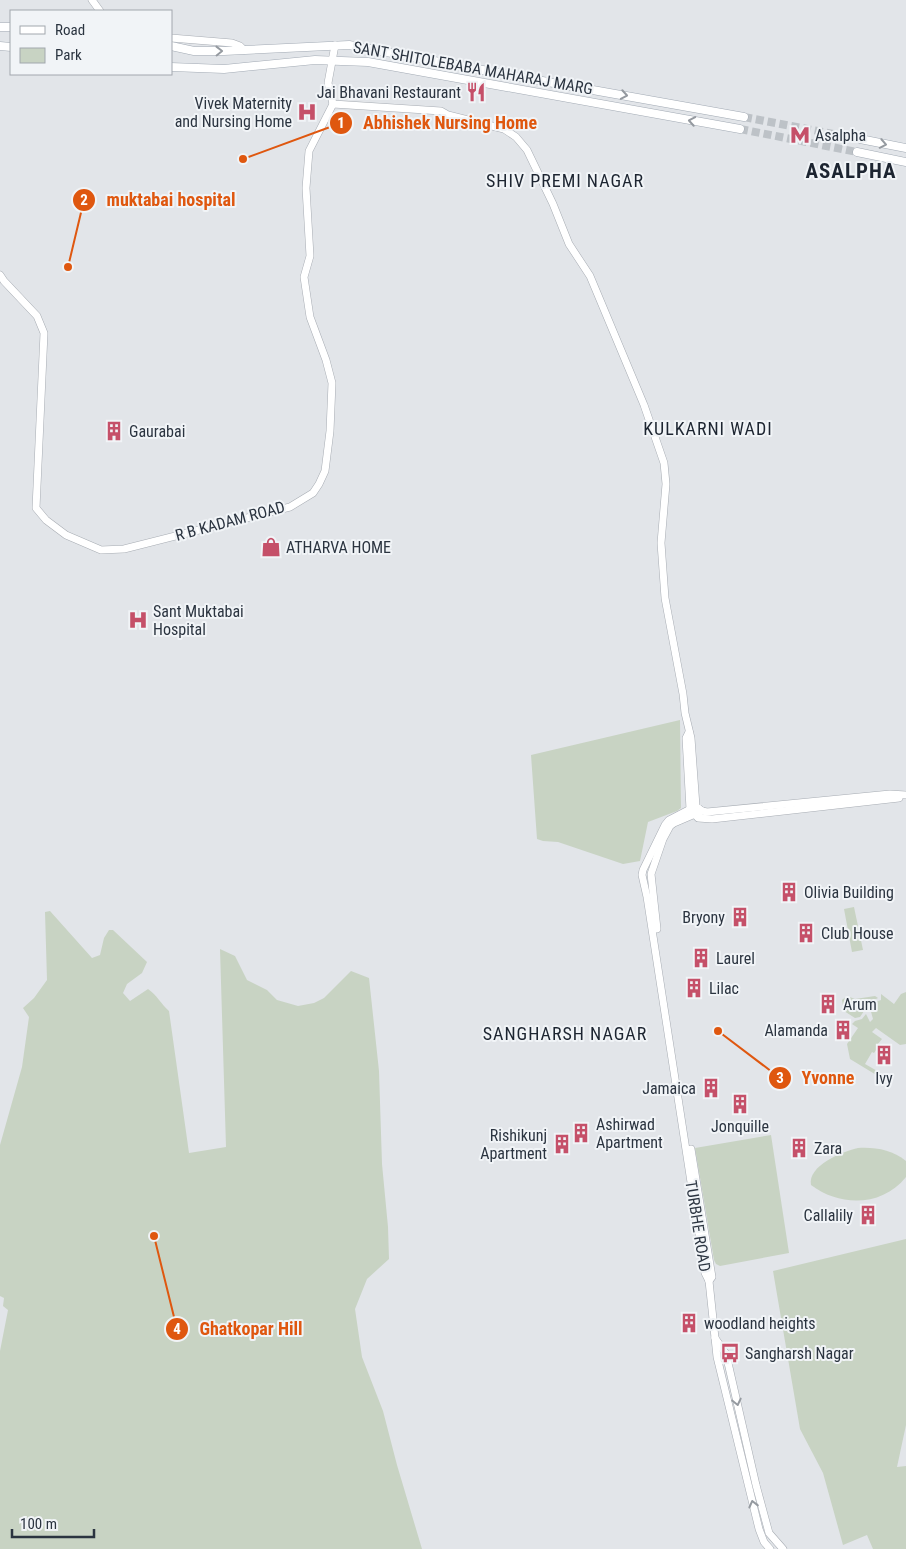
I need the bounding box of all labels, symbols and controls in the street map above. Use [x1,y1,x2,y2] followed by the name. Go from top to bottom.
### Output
[10,10,172,75] legend
[55,21,85,39] text: Road
[352,38,594,98] street label: SANT SHITOLEBABA MAHARAJ MARG
[55,46,82,64] text: Park
[216,46,224,56] one-way arrow
[465,81,487,103] restaurant icon: Jai Bhavani Restaurant
[317,83,461,102] place label: Jai Bhavani Restaurant
[620,90,629,100] one-way arrow
[175,94,292,131] place label: Vivek Maternity and Nursing Home
[296,101,318,123] hospital icon: Vivek Maternity and Nursing Home
[328,106,547,139] callout: Abhishek Nursing Home
[363,112,537,133] text: Abhishek Nursing Home
[337,114,345,132] text: 1
[688,116,697,126] one-way arrow
[789,124,811,146] metro station icon: Asalpha
[815,126,866,145] place label: Asalpha
[879,138,887,149] one-way arrow
[805,159,897,183] district label: ASALPHA
[486,170,644,191] district label: SHIV PREMI NAGAR
[72,183,245,216] callout: muktabai hospital
[107,189,235,210] text: muktabai hospital
[80,191,88,209] text: 2
[643,418,773,439] district label: KULKARNI WADI
[103,420,125,442] building icon: Gaurabai
[129,422,185,441] place label: Gaurabai
[173,497,287,545] street label: R B KADAM ROAD
[260,536,282,558] shop icon: ATHARVA HOME
[286,538,391,557] place label: ATHARVA HOME
[153,602,244,639] place label: Sant Muktabai Hospital
[127,609,149,631] hospital icon: Sant Muktabai Hospital
[778,881,800,903] building icon: Olivia Building
[804,883,894,902] place label: Olivia Building
[729,906,751,928] building icon: Bryony
[682,908,725,927] place label: Bryony
[795,922,817,944] building icon: Club House
[821,924,894,943] place label: Club House
[690,947,712,969] building icon: Laurel
[716,949,755,968] place label: Laurel
[683,977,705,999] building icon: Lilac
[709,979,739,998] place label: Lilac
[817,993,839,1015] building icon: Arum
[843,995,877,1014] place label: Arum
[832,1019,854,1041] building icon: Alamanda
[764,1021,828,1040] place label: Alamanda
[483,1023,647,1044] district label: SANGHARSH NAGAR
[873,1044,895,1066] building icon: Ivy
[767,1061,865,1094] callout: Yvonne
[802,1067,855,1088] text: Yvonne
[776,1069,784,1087] text: 3
[875,1069,893,1088] place label: Ivy
[700,1077,722,1099] building icon: Jamaica
[642,1079,696,1098] place label: Jamaica
[729,1093,751,1115] building icon: Jonquille
[596,1115,663,1152] place label: Ashirwad Apartment
[711,1117,769,1136] place label: Jonquille
[570,1122,592,1144] building icon: Ashirwad Apartment
[480,1126,547,1163] place label: Rishikunj Apartment
[551,1133,573,1155] building icon: Rishikunj Apartment
[788,1137,810,1159] building icon: Zara
[814,1139,842,1158] place label: Zara
[681,1179,715,1273] street label: TURBHE ROAD
[857,1204,879,1226] building icon: Callalily
[804,1206,853,1225] place label: Callalily
[678,1312,700,1334] building icon: woodland heights
[165,1313,313,1346] callout: Ghatkopar Hill
[704,1314,816,1333] place label: woodland heights
[199,1318,303,1339] text: Ghatkopar Hill
[173,1320,181,1338] text: 4
[719,1342,741,1364] bus stop icon: Sangharsh Nagar
[745,1344,854,1363] place label: Sangharsh Nagar
[731,1397,742,1406] one-way arrow
[748,1500,759,1509] one-way arrow
[12,1506,95,1538] scale bar
[20,1515,57,1533] text: 100 m

